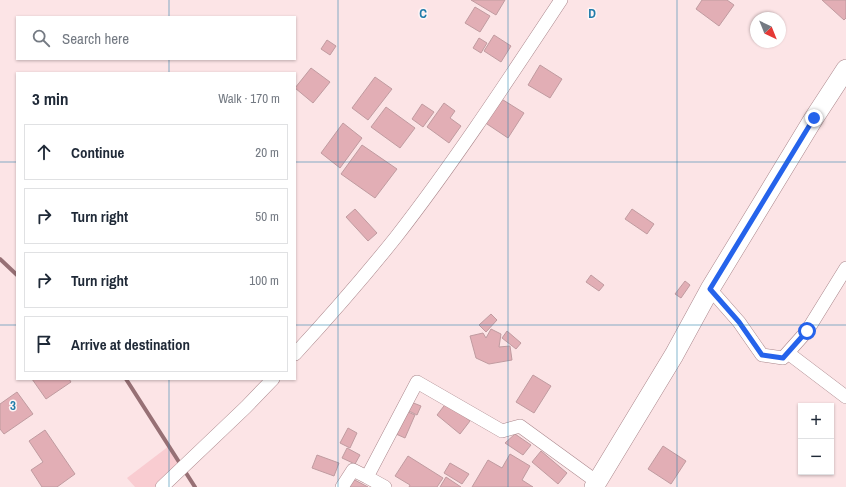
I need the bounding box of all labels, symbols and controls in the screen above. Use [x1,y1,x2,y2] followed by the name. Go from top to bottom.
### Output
[419,5,427,22] text: C
[588,5,596,22] text: D
[750,12,786,48] north arrow
[16,16,296,60] search box
[30,27,52,49] icon: search
[62,28,129,49] text: Search here
[32,87,68,110] text: 3 min
[218,90,280,107] text: Walk · 170 m
[805,109,823,127] route end
[33,141,55,163] icon: ahead
[71,142,124,163] text: Continue
[255,144,279,161] text: 20 m
[33,205,55,227] icon: right
[71,206,128,227] text: Turn right
[255,208,279,225] text: 50 m
[33,269,55,291] icon: right
[71,270,128,291] text: Turn right
[249,272,279,289] text: 100 m
[798,322,816,340] route start
[33,333,55,355] icon: arrive
[71,334,190,355] text: Arrive at destination
[10,397,16,414] text: 3
[798,403,834,475] map controls
[798,403,834,439] button: +
[798,439,834,475] button: −

